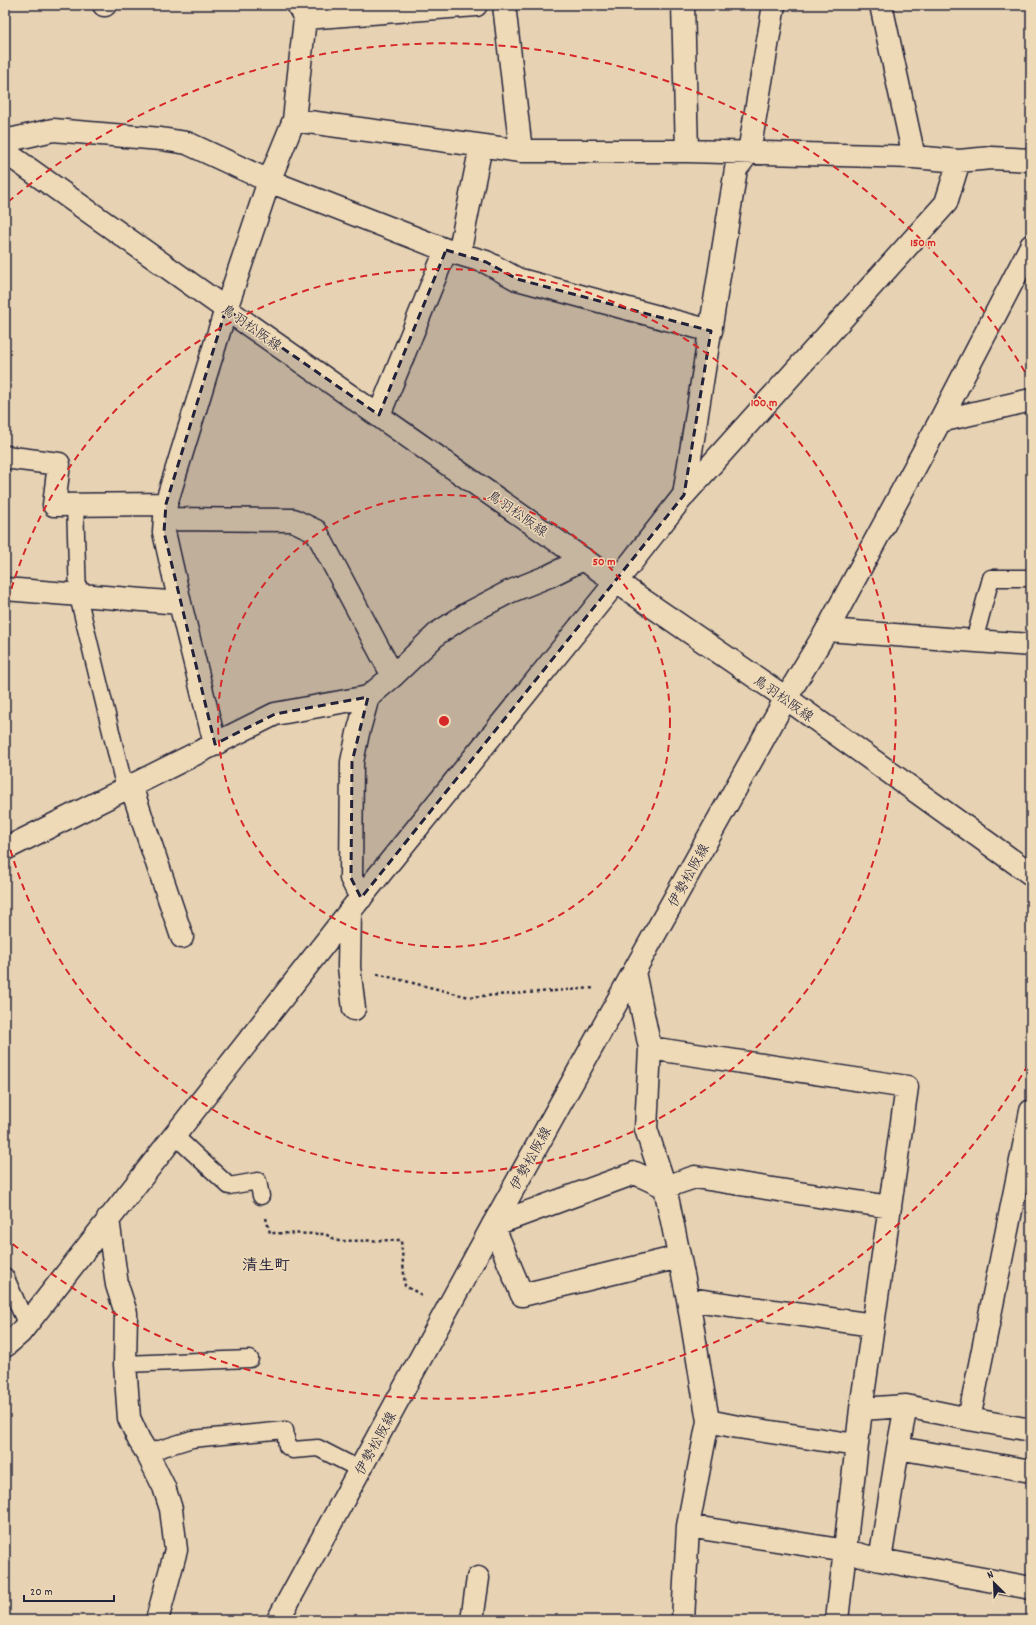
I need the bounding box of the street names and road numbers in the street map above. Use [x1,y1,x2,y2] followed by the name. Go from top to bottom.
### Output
[216,300,285,357] street label: 鳥羽松阪線
[482,486,551,543] street label: 鳥羽松阪線
[748,671,817,728] street label: 鳥羽松阪線
[664,841,715,911] street label: 伊勢松阪線
[506,1124,557,1194] street label: 伊勢松阪線
[351,1409,402,1479] street label: 伊勢松阪線

